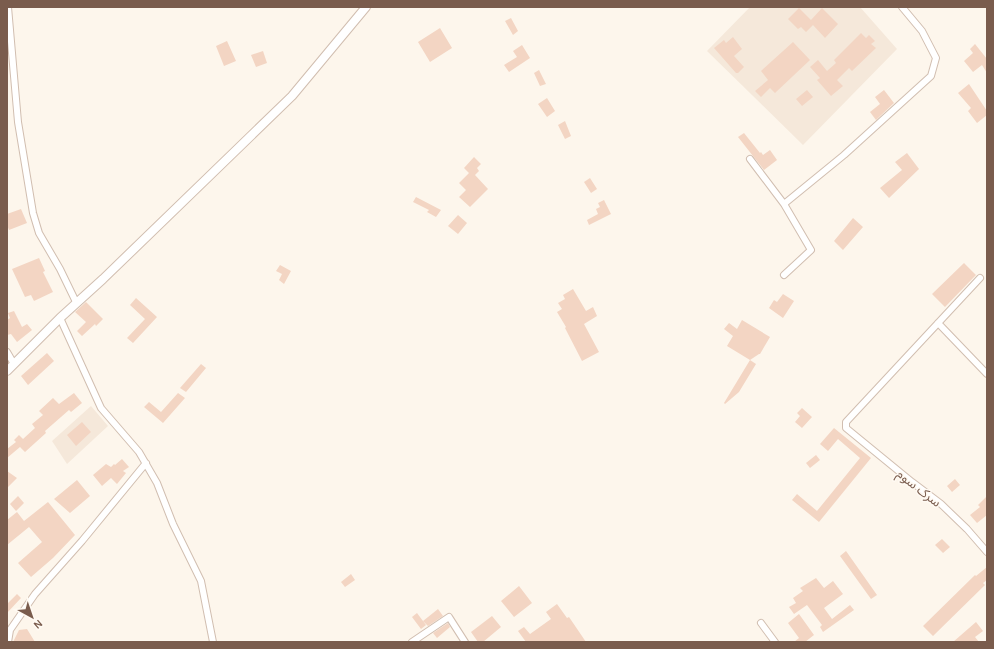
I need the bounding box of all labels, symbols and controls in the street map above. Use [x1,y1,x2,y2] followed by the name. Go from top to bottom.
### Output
[893,466,944,511] street label: سرک سوم
[12,597,52,637] north arrow
[31,617,45,632] text: N

